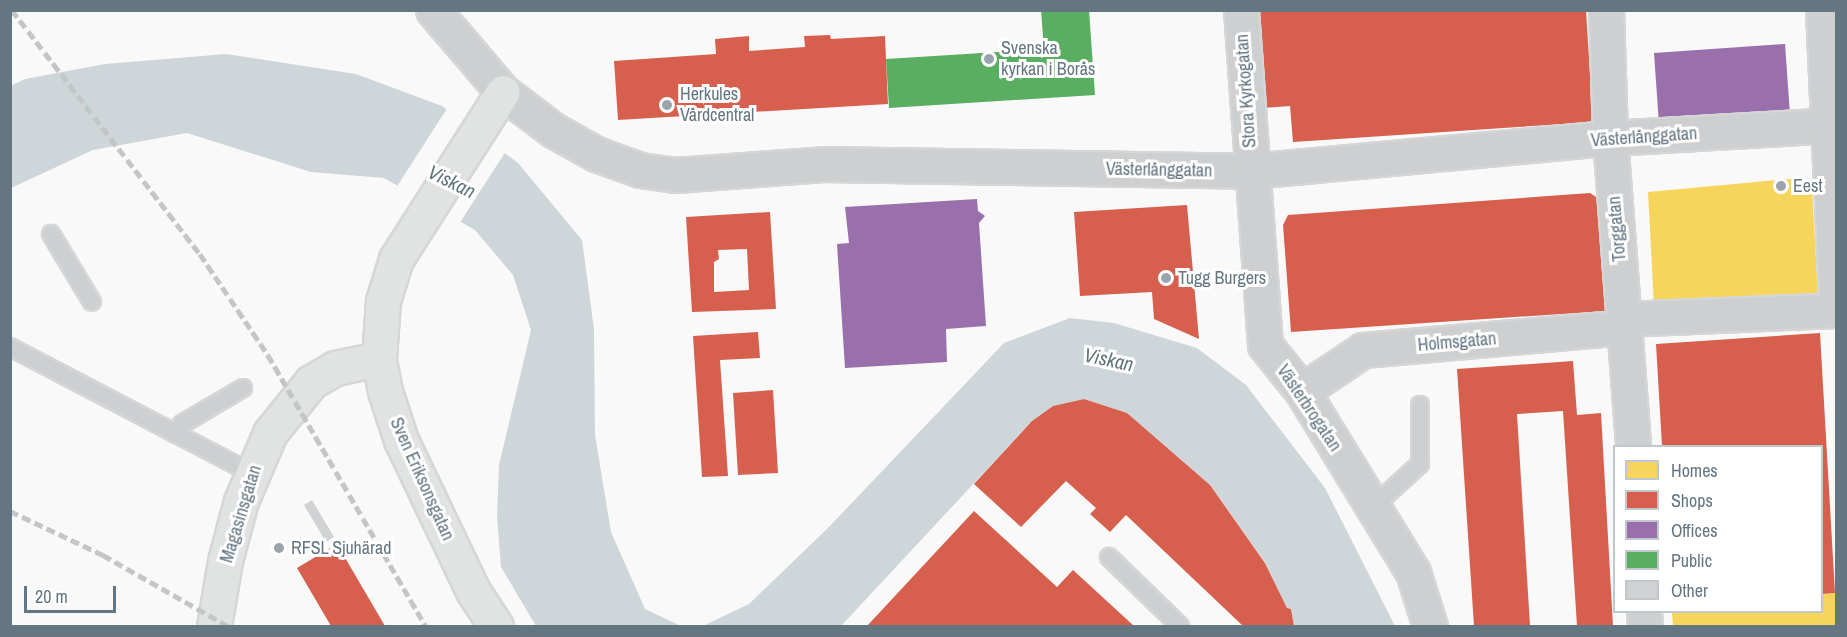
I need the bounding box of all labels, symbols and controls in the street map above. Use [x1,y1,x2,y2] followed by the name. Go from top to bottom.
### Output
[1231,33,1261,149] street label: Stora Kyrkogatan
[1001,38,1095,80] place label: Svenska kyrkan i Borås
[982,52,996,66] marker: Svenska kyrkan i Borås
[680,84,754,127] place label: Herkules Vårdcentral
[658,96,676,114] marker: Herkules Vårdcentral
[1590,123,1698,151] street label: Västerlånggatan
[1106,158,1212,182] street label: Västerlånggatan
[424,159,480,203] water label: Viskan
[1793,175,1823,197] place label: Eest
[1774,179,1788,193] marker: Eest
[1603,195,1631,263] street label: Torggatan
[1178,267,1266,289] place label: Tugg Burgers
[1159,271,1173,285] marker: Tugg Burgers
[1417,328,1497,356] street label: Holmsgatan
[1082,342,1136,376] water label: Viskan
[1272,361,1346,455] street label: Västerbrogatan
[385,414,459,544] street label: Sven Eriksonsgatan
[1613,445,1823,613] legend
[1671,458,1718,483] text: Homes
[216,463,266,565] street label: Magasinsgatan
[1671,488,1713,513] text: Shops
[1671,518,1718,543] text: Offices
[291,537,392,559] place label: RFSL Sjuhärad
[272,541,286,555] marker: RFSL Sjuhärad
[1671,548,1712,573] text: Public
[27,574,118,612] scale bar
[1671,578,1708,603] text: Other
[35,584,68,609] text: 20 m

